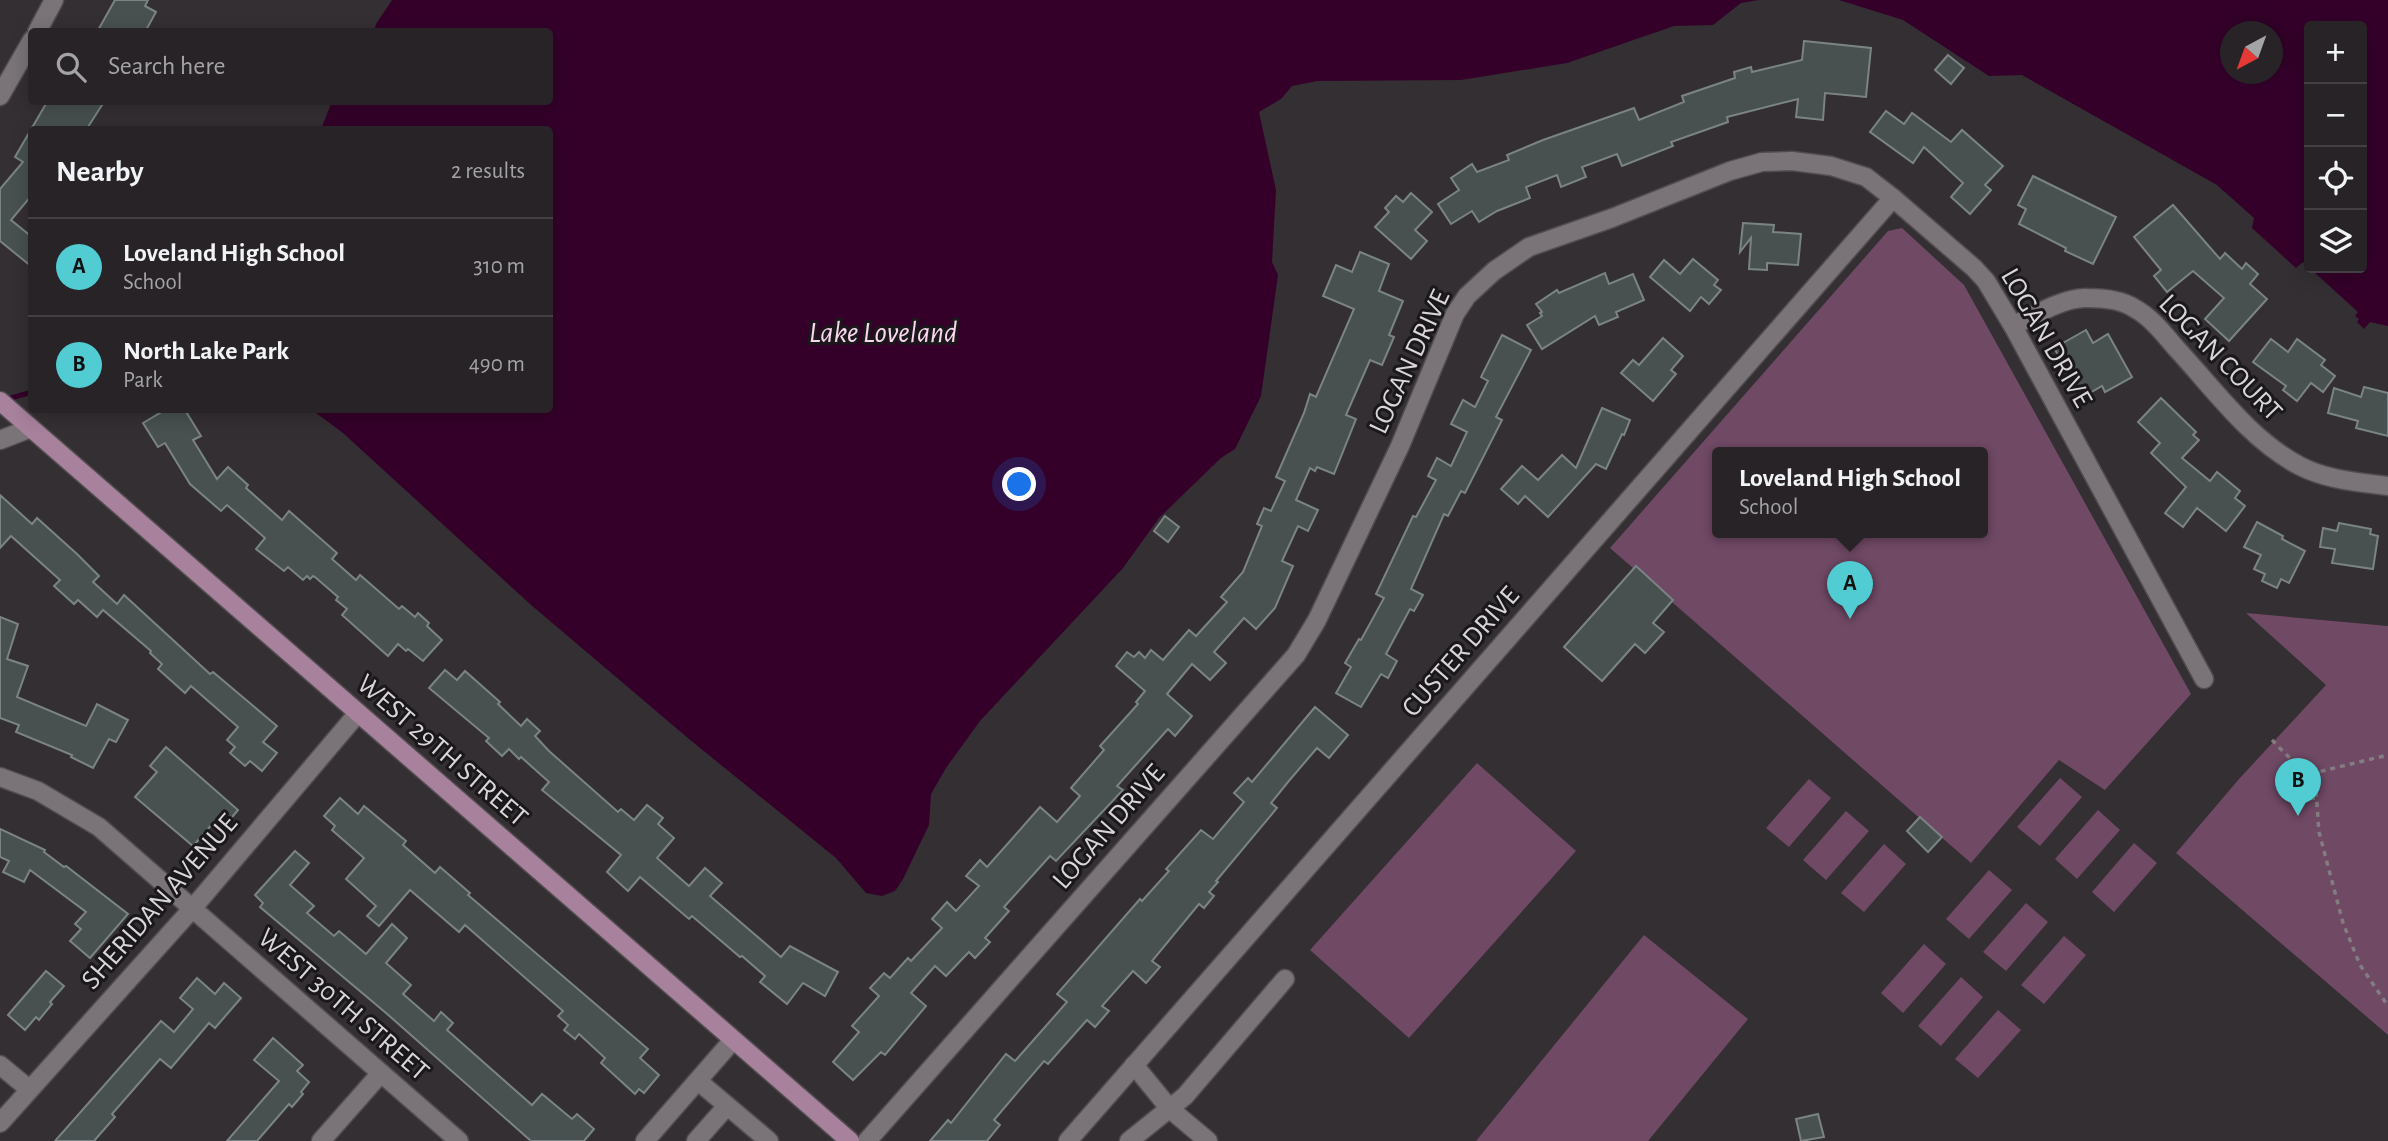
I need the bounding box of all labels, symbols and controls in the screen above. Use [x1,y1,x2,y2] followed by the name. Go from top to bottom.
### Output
[2220,21,2283,84] north arrow
[2304,21,2367,273] map controls
[2304,21,2367,84] button: +
[28,28,553,105] search box
[52,48,90,86] icon: search
[108,53,226,79] text: Search here
[2304,84,2367,147] button: −
[2304,147,2367,210] button: locate
[56,157,144,187] text: Nearby
[451,160,525,183] text: 2 results
[2304,210,2367,273] button: layers
[123,240,345,266] text: Loveland High School
[72,255,86,278] text: A
[473,255,525,278] text: 310 m
[1995,264,2097,412] street label: LOGAN DRIVE
[123,271,182,294] text: School
[1365,286,1455,438] street label: LOGAN DRIVE
[2153,290,2287,427] street label: LOGAN COURT
[809,318,957,348] water label: Lake Loveland
[123,338,289,364] text: North Lake Park
[72,353,86,376] text: B
[469,353,525,376] text: 490 m
[123,369,163,392] text: Park
[1712,447,1988,538] popup
[1739,465,1961,491] text: Loveland High School
[1002,467,1036,501] your location
[1739,496,1798,519] text: School
[1827,561,1873,619] pin: A
[1397,582,1525,722] street label: CUSTER DRIVE
[351,670,533,833] street label: WEST 29TH STREET
[2275,758,2321,816] pin: B
[1048,759,1170,895] street label: LOGAN DRIVE
[77,809,243,995] street label: SHERIDAN AVENUE
[252,924,434,1087] street label: WEST 30TH STREET

